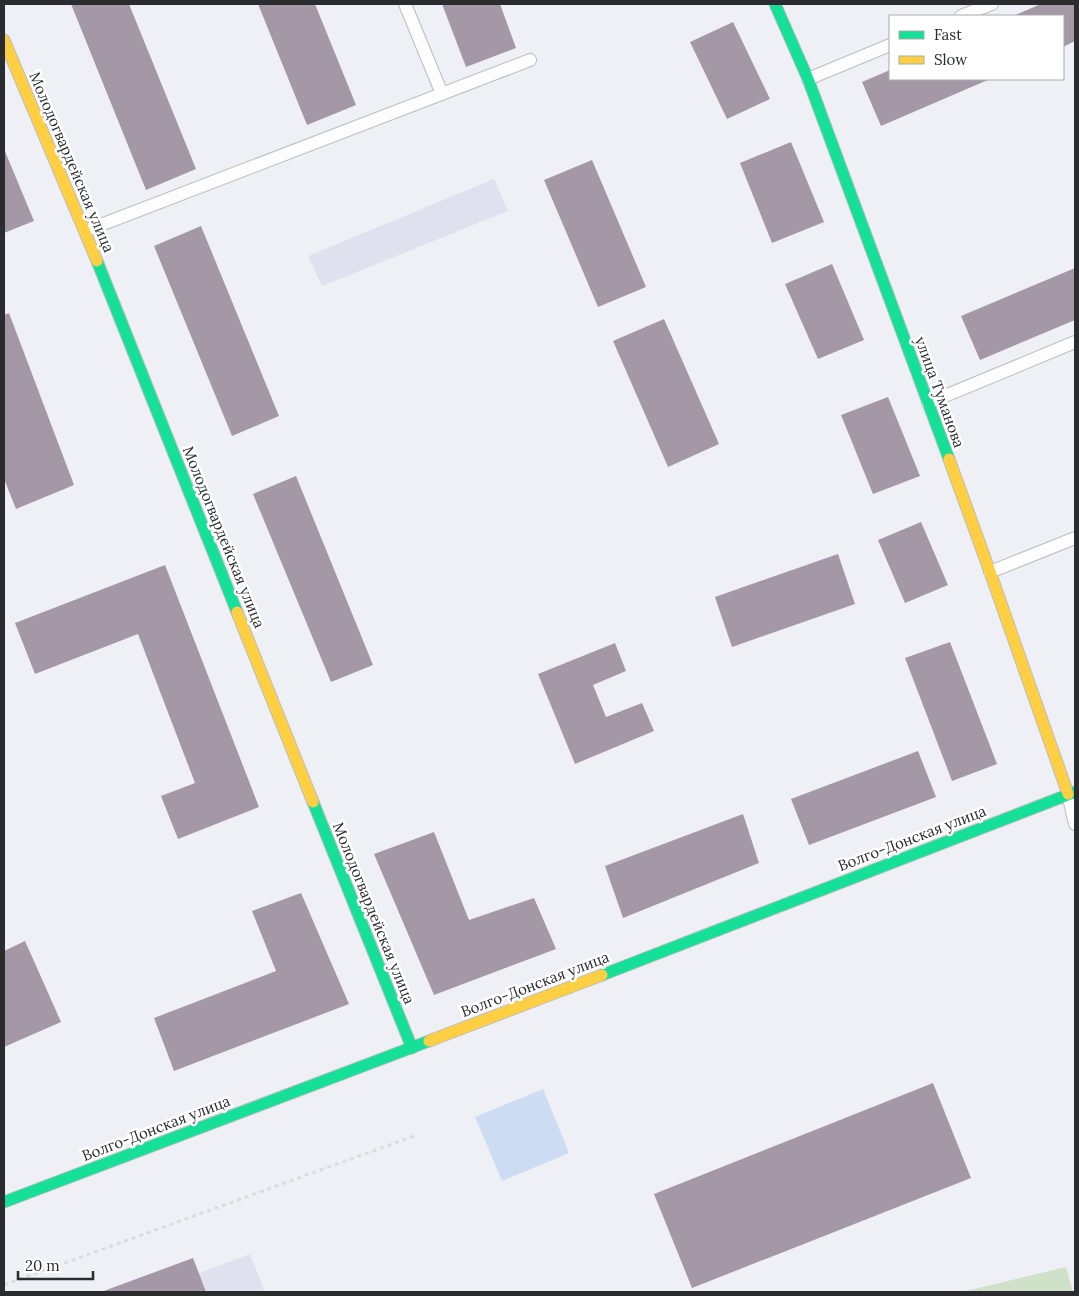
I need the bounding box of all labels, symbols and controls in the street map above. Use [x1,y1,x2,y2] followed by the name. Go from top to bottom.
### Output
[889,15,1064,80] legend
[934,25,962,44] text: Fast
[934,50,967,69] text: Slow
[25,69,119,255] street label: Молодогвардейская улица
[911,334,969,451] street label: улица Туманова
[179,443,269,631] street label: Молодогвардейская улица
[835,801,989,875] street label: Волго-Донская улица
[329,819,419,1007] street label: Молодогвардейская улица
[458,947,612,1021] street label: Волго-Донская улица
[79,1091,233,1165] street label: Волго-Донская улица
[18,1248,92,1280] scale bar
[25,1256,60,1275] text: 20 m

